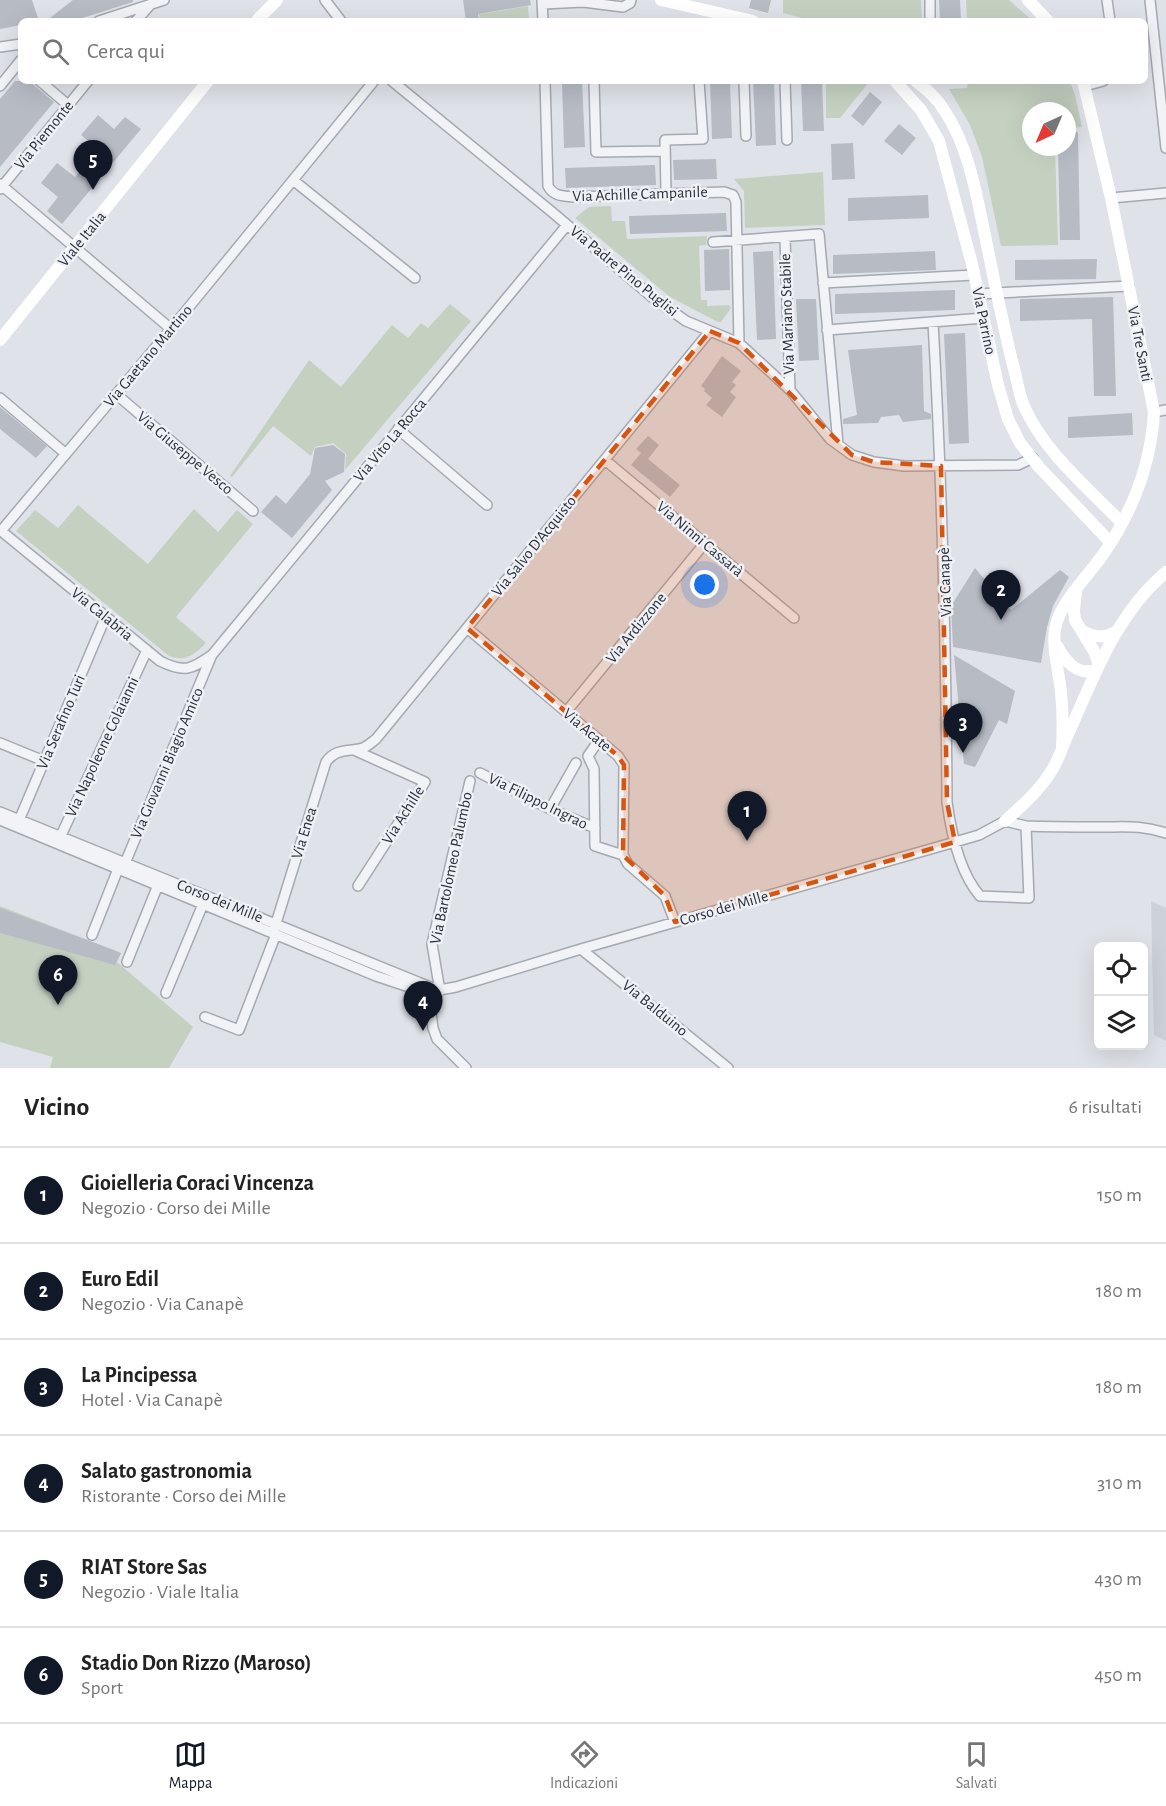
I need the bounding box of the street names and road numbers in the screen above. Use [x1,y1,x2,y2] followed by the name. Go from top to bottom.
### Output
[12,98,76,172] street label: Via Piemonte
[572,184,708,204] street label: Via Achille Campanile
[55,208,109,270] street label: Viale Italia
[567,223,681,319] street label: Via Padre Pino Puglisi
[777,253,797,375] street label: Via Mariano Stabile
[969,286,999,356] street label: Via Parrino
[101,302,195,410] street label: Via Gaetano Martino
[1125,305,1155,383] street label: Via Tre Santi
[351,395,429,485] street label: Via Vito La Rocca
[134,408,236,498] street label: Via Giuseppe Vesco
[489,493,579,599] street label: Via Salvo D'Acquisto
[654,498,746,580] street label: Via Ninni Cassarà
[936,547,954,617] street label: Via Canapè
[68,584,136,644] street label: Via Calabria
[603,590,669,666] street label: Via Ardizzone
[34,672,88,772] street label: Via Serafino Turi
[62,674,142,820] street label: Via Napoleone Colaianni
[128,685,206,841] street label: Via Giovanni Biagio Amico
[560,705,614,755] street label: Via Acate
[486,770,591,832] street label: Via Filippo Ingrao
[379,783,427,847] street label: Via Achille
[427,790,475,946] street label: Via Bartolomeo Palumbo
[289,805,319,861] street label: Via Enea
[175,876,265,926] street label: Corso dei Mille
[678,888,770,928] street label: Corso dei Mille
[619,977,691,1039] street label: Via Balduino

